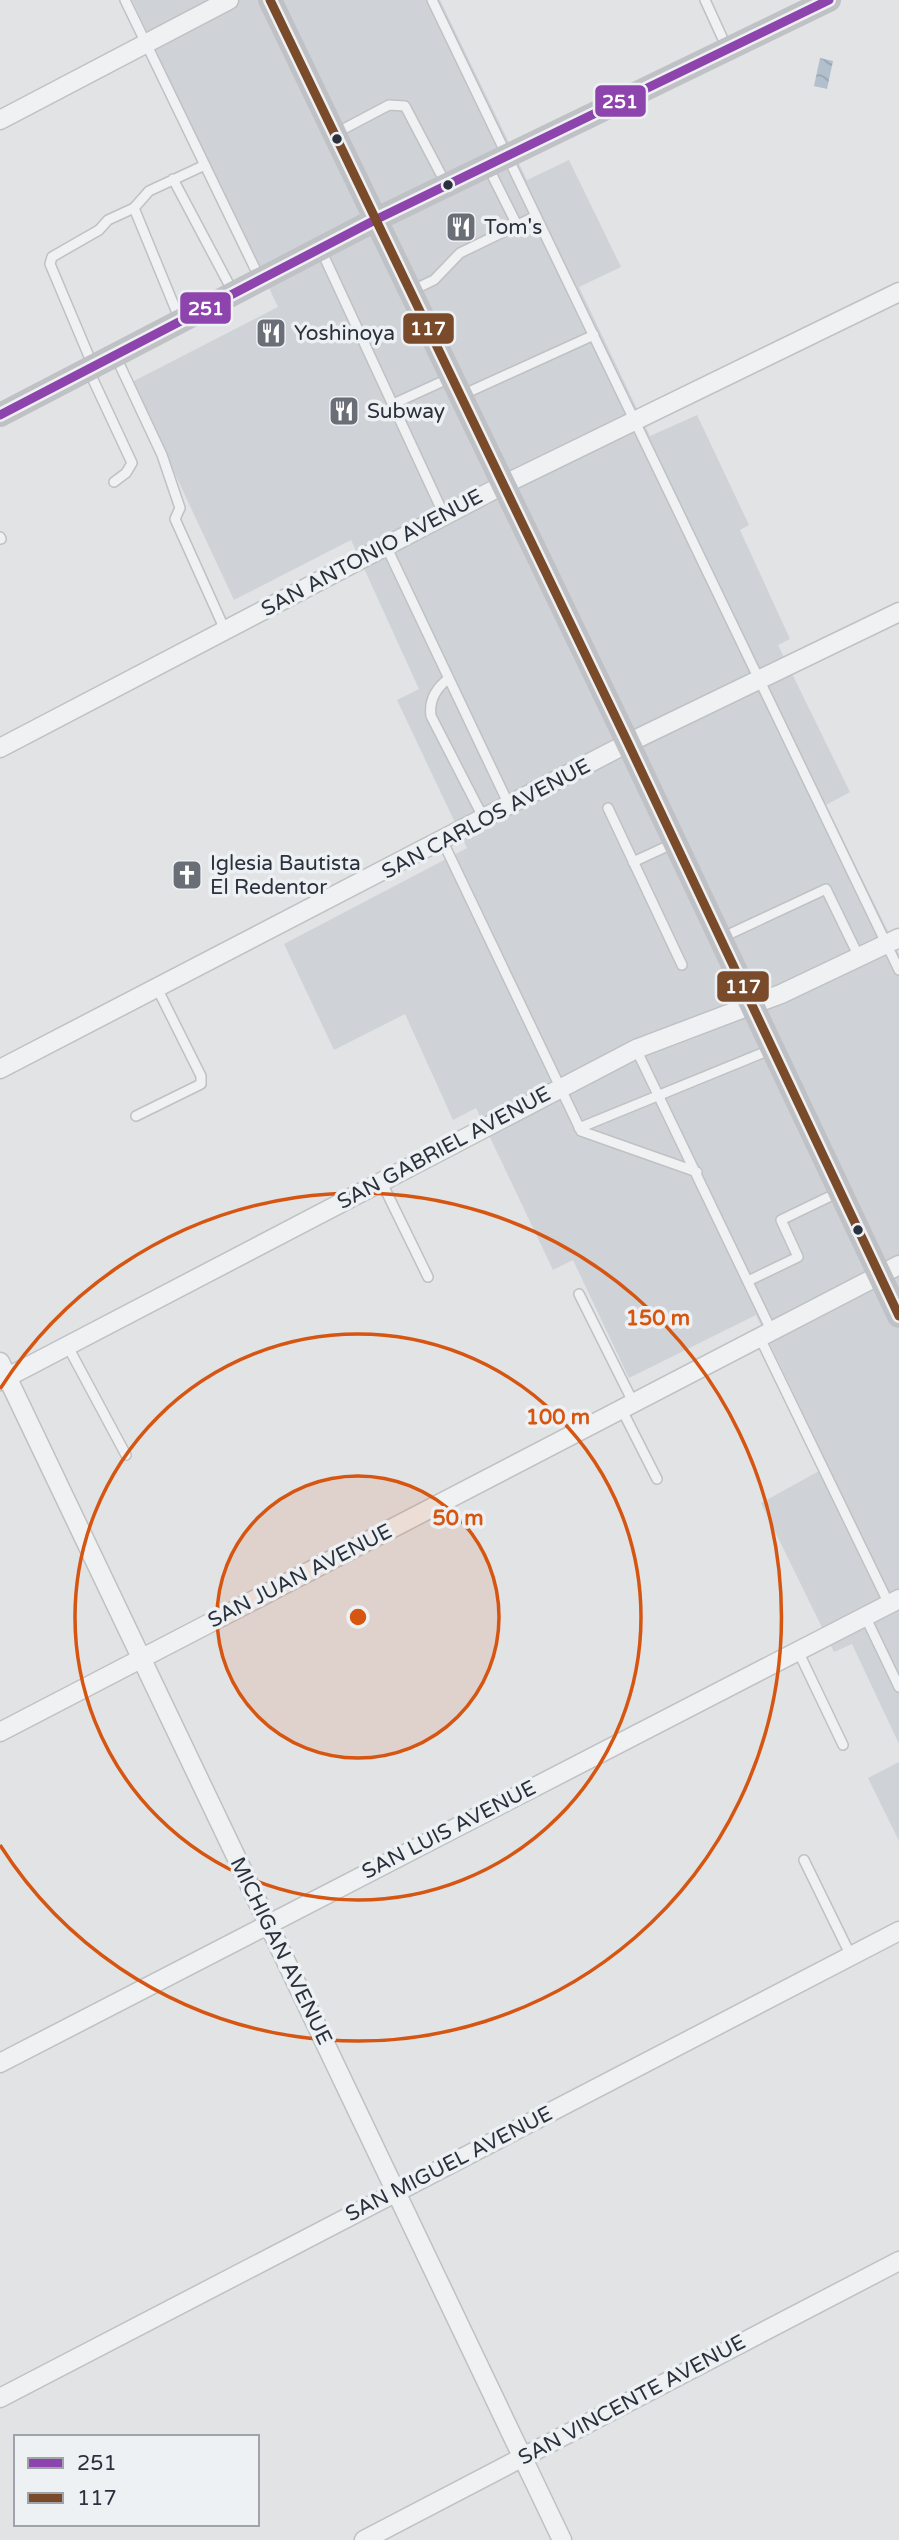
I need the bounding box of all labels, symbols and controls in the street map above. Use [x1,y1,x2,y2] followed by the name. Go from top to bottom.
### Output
[594,84,647,118] line badge: 251
[602,91,638,113] text: 251
[330,132,344,146] unlabelled marker
[441,178,455,192] unlabelled marker
[444,210,478,244] restaurant icon: Tom's
[484,215,542,240] place label: Tom's
[179,291,232,325] line badge: 251
[188,298,224,320] text: 251
[402,312,455,345] line badge: 117
[254,316,288,350] restaurant icon: Yoshinoya
[410,318,446,340] text: 117
[294,321,395,346] place label: Yoshinoya
[327,394,361,428] restaurant icon: Subway
[367,399,445,424] place label: Subway
[257,484,487,622] street label: SAN ANTONIO AVENUE
[377,753,595,885] street label: SAN CARLOS AVENUE
[210,851,361,900] place label: Iglesia Bautista El Redentor
[170,858,204,892] church icon: Iglesia Bautista El Redentor
[716,970,770,1003] line badge: 117
[725,976,761,998] text: 117
[333,1081,555,1215] street label: SAN GABRIEL AVENUE
[851,1223,865,1237] unlabelled marker
[626,1306,690,1331] text: 150 m
[526,1405,590,1430] text: 100 m
[432,1506,484,1531] text: 50 m
[204,1519,396,1633] street label: SAN JUAN AVENUE
[346,1605,370,1629] centre of rings
[358,1775,540,1885] street label: SAN LUIS AVENUE
[225,1853,337,2049] street label: MICHIGAN AVENUE
[341,2101,557,2227] street label: SAN MIGUEL AVENUE
[514,2329,750,2471] street label: SAN VINCENTE AVENUE
[14,2435,259,2526] legend
[77,2451,117,2476] text: 251
[77,2486,117,2511] text: 117

